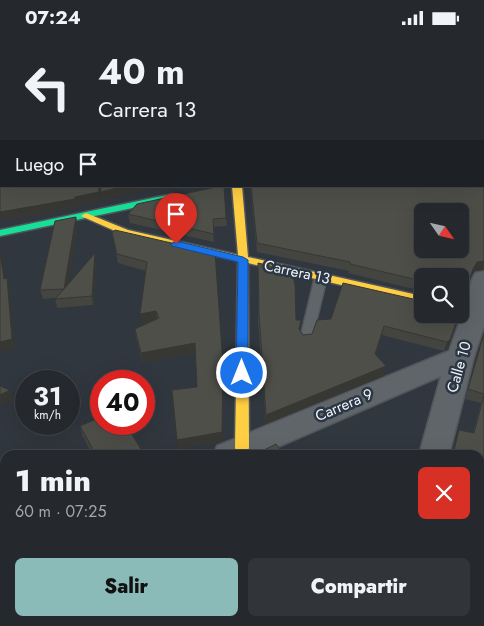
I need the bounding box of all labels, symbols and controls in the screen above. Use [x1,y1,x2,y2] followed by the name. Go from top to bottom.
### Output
[25,4,81,31] text: 07:24
[98,47,185,97] text: 40 m
[15,55,80,120] icon: left
[98,93,196,125] text: Carrera 13
[74,150,102,178] icon: arrive
[15,151,64,178] text: Luego
[155,193,197,244] pin
[162,200,190,228] icon: arrive
[414,203,469,257] north arrow
[414,203,469,323] map controls
[262,254,332,290] street label: Carrera 13
[414,268,469,323] button: search
[441,339,477,395] street label: Calle 10
[215,346,267,398] position arrow
[90,370,155,435] speed limit sign: 40
[33,378,62,414] text: 31
[312,383,376,427] street label: Carrera 9
[34,406,61,424] text: km/h
[15,459,91,502] text: 1 min
[418,467,470,519] button: close
[15,500,106,523] text: 60 m · 07:25
[15,558,238,616] button: Salir
[248,558,470,616] button: Compartir

